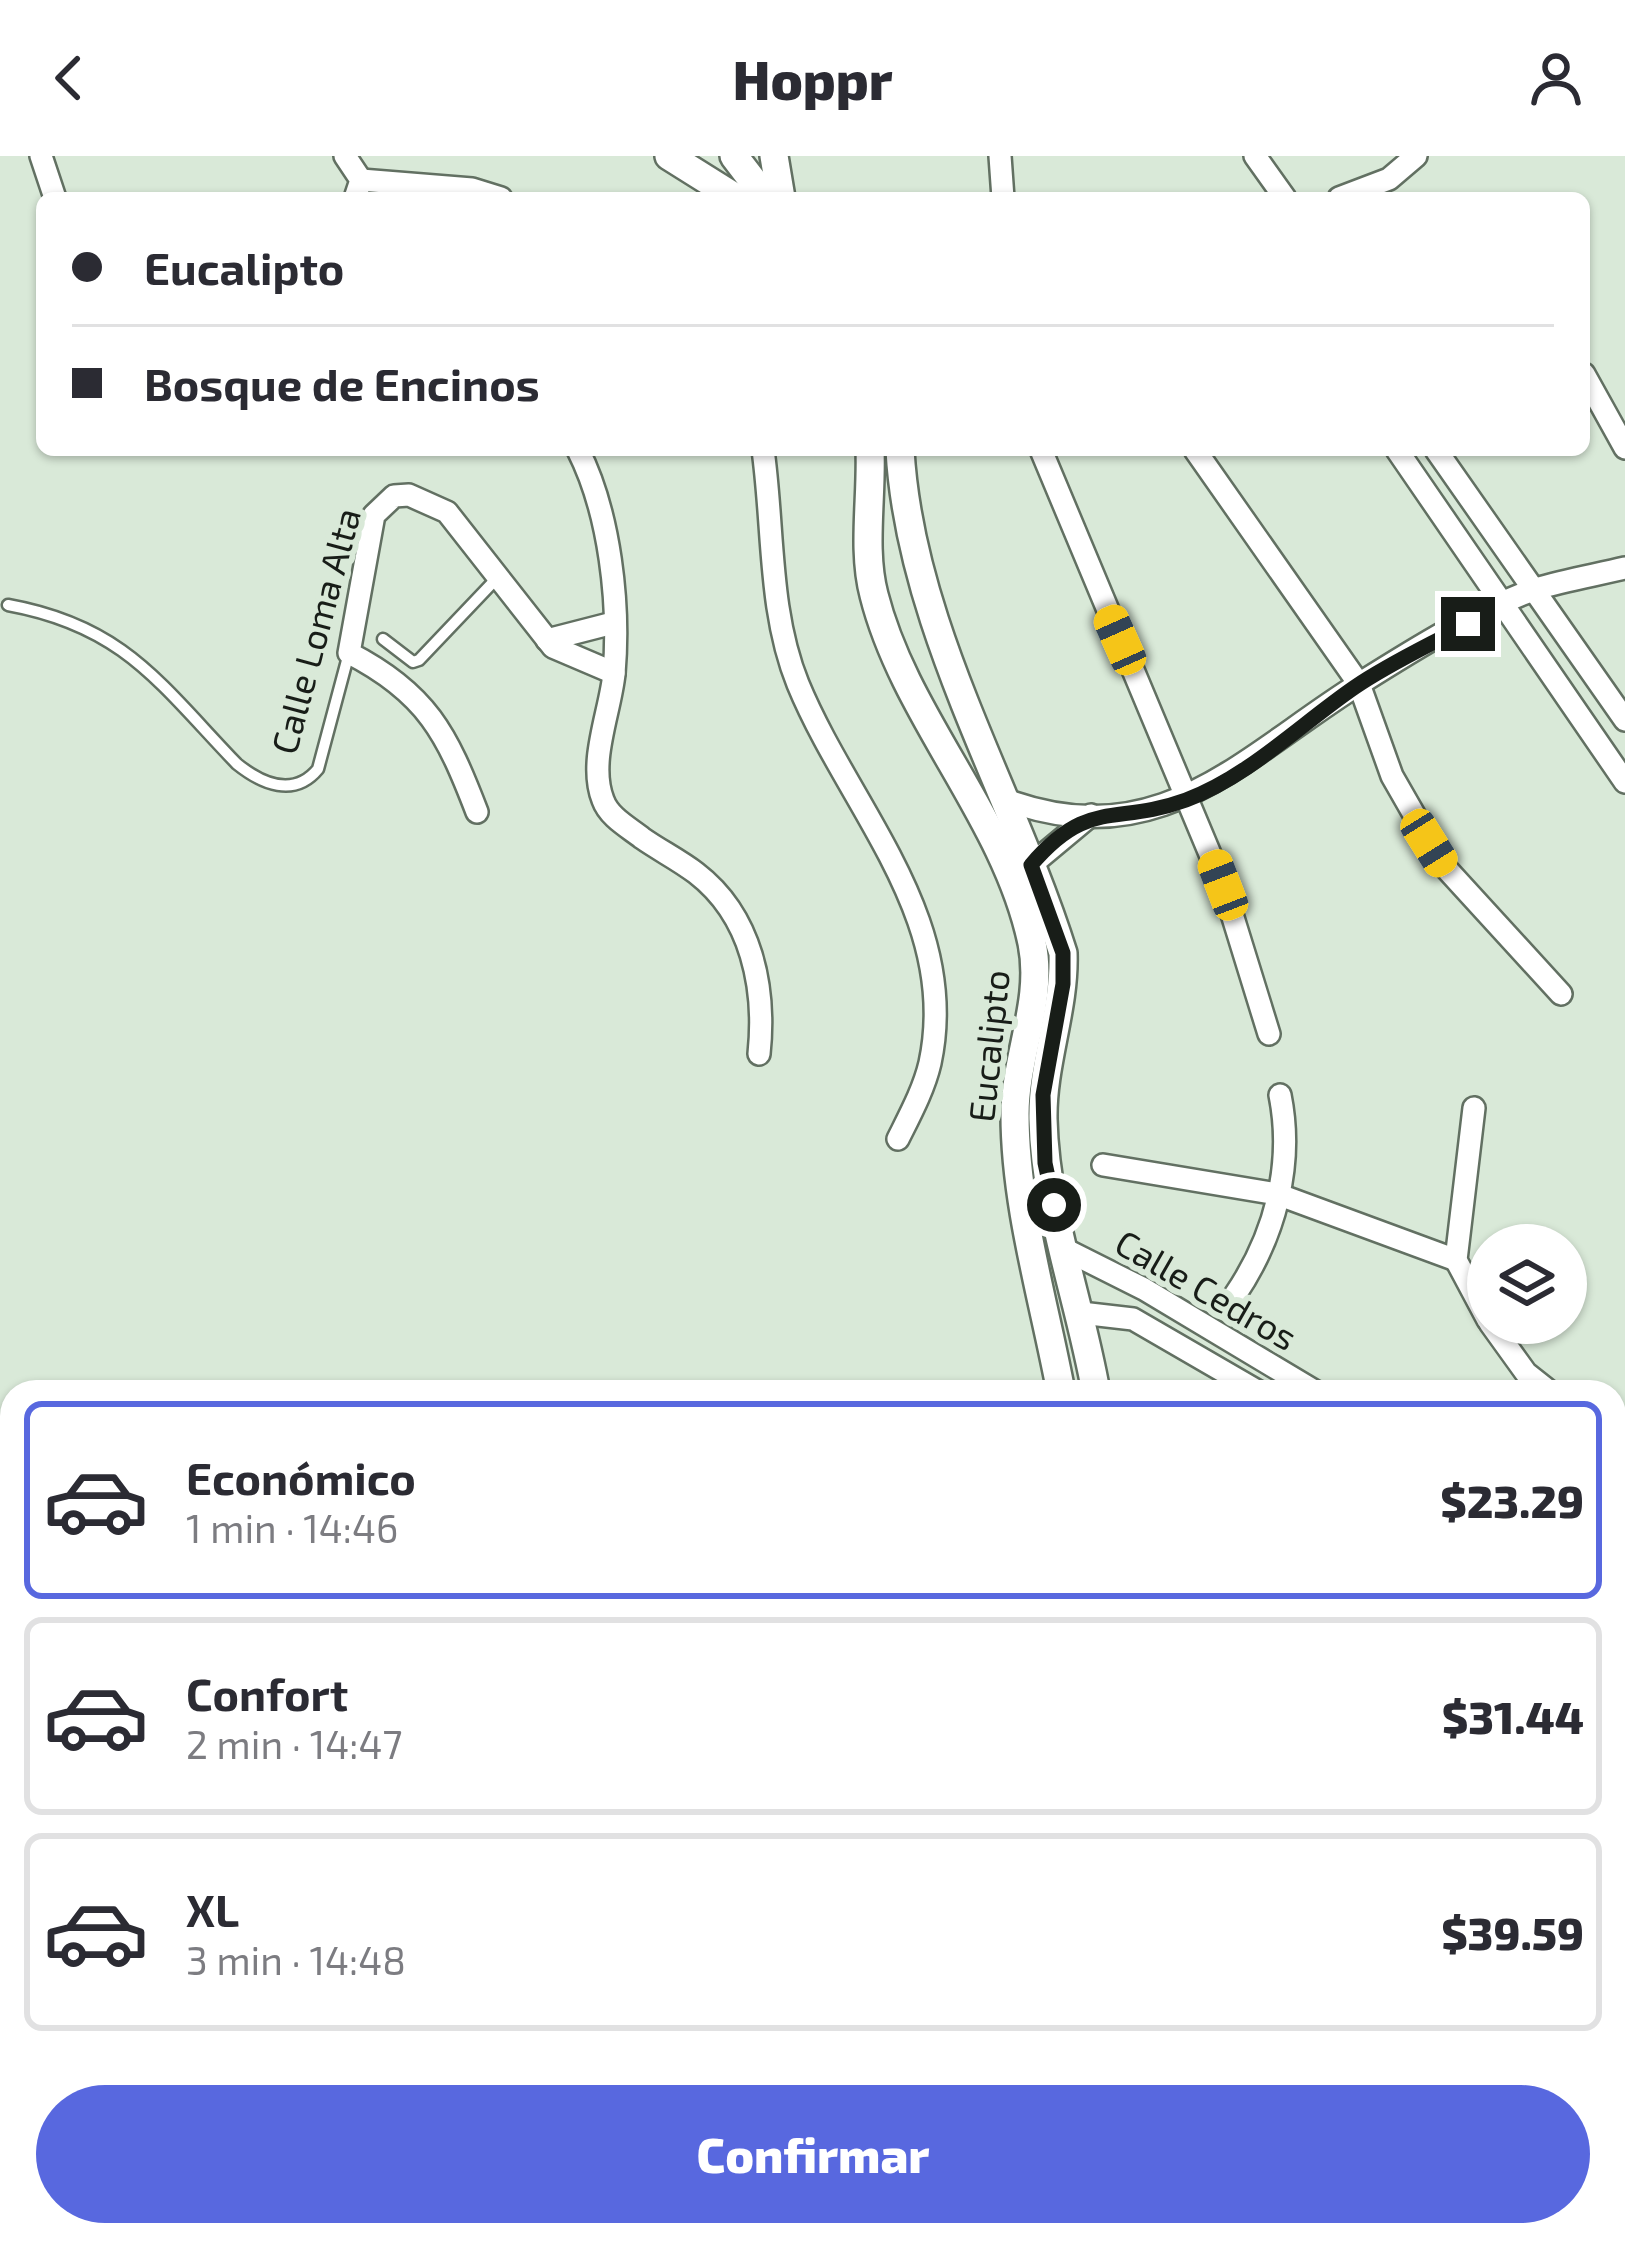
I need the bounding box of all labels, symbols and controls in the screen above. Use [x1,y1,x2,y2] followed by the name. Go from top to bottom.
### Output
[36,45,102,111] icon: back
[1523,45,1589,111] icon: person
[732,46,893,111] text: Hoppr
[144,240,344,294] text: Eucalipto
[144,356,540,410] text: Bosque de Encinos
[261,503,368,758] street label: Calle Loma Alta
[1441,597,1495,651] route end
[1089,600,1151,680] car
[1395,803,1463,883] car
[1193,845,1253,925] car
[958,968,1017,1124] street label: Eucalipto
[1027,1178,1081,1232] route start
[1108,1220,1305,1358] street label: Calle Cedros
[1467,1224,1587,1344] map controls
[1467,1224,1587,1344] button: layers
[42,1446,150,1554] icon: car
[186,1450,416,1504] text: Económico
[1440,1473,1584,1527] text: $23.29
[186,1504,398,1551] text: 1 min · 14:46
[42,1662,150,1770] icon: car
[186,1666,348,1720] text: Confort
[1442,1689,1584,1743] text: $31.44
[186,1720,402,1767] text: 2 min · 14:47
[42,1878,150,1986] icon: car
[186,1882,239,1936] text: XL
[1441,1905,1584,1959] text: $39.59
[186,1936,406,1983] text: 3 min · 14:48
[36,2085,1590,2223] button: Confirmar

